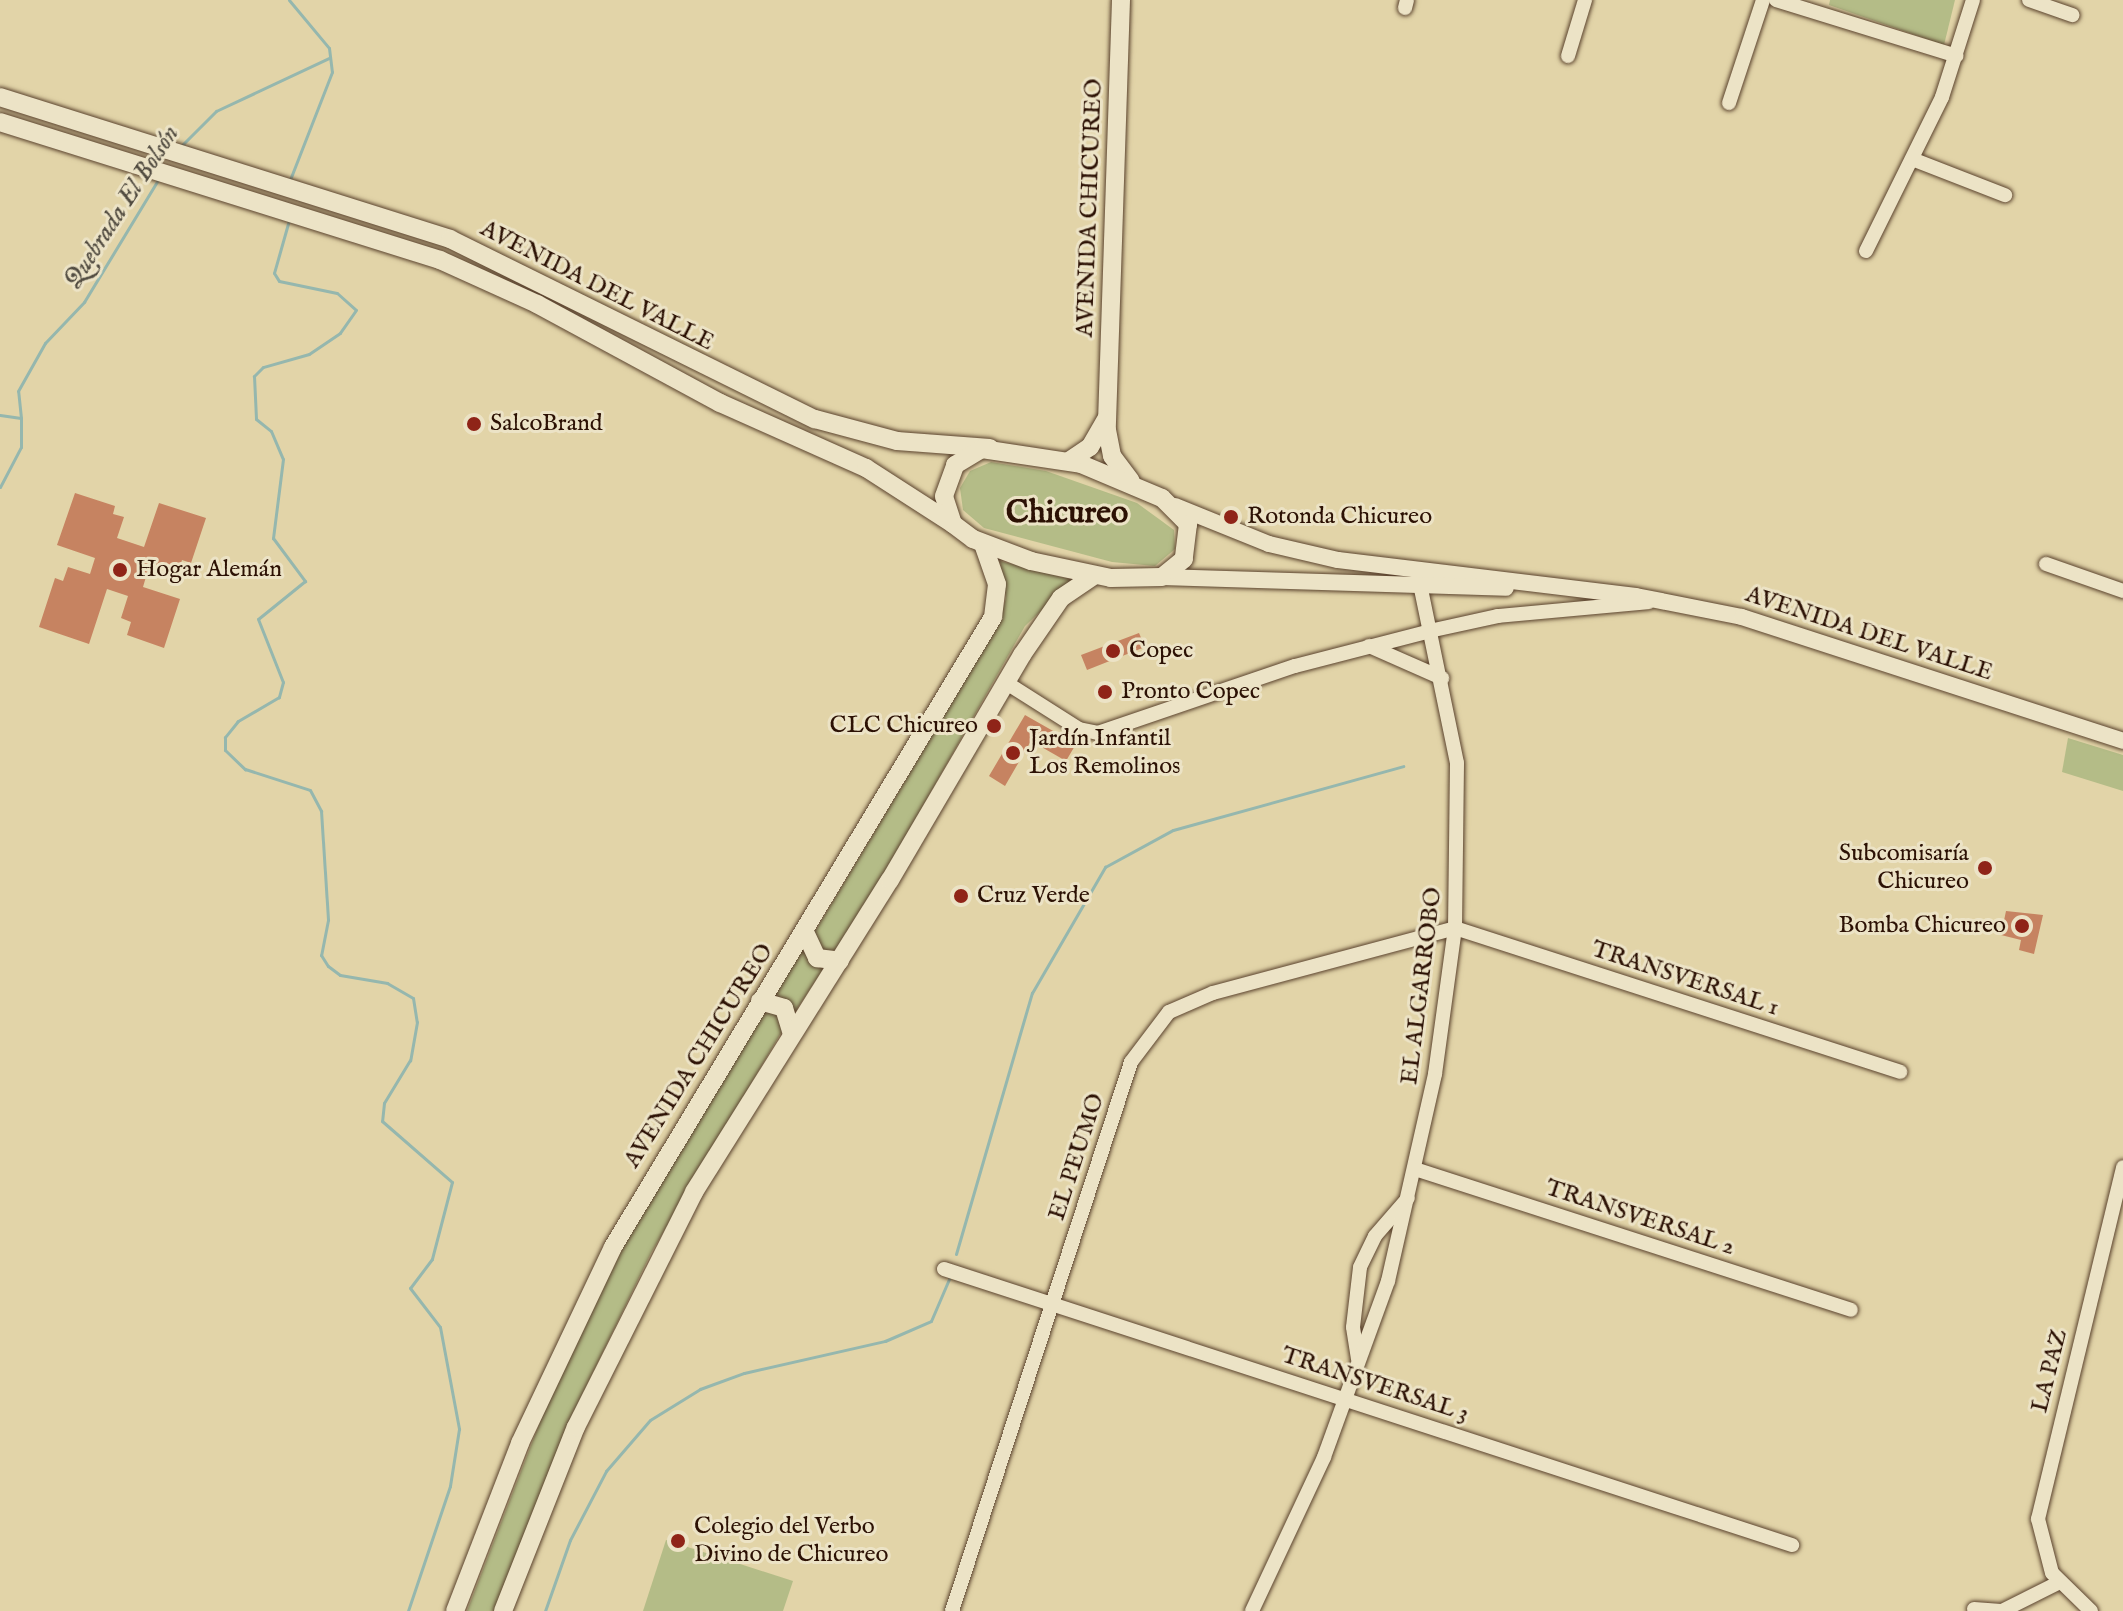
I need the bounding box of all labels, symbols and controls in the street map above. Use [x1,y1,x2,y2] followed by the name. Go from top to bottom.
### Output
[1071,78,1109,338] street label: AVENIDA CHICUREO
[58,120,186,294] water label: Quebrada El Bolsón
[475,215,719,357] street label: AVENIDA DEL VALLE
[490,410,603,438] place label: SalcoBrand
[465,415,483,433] marker: SalcoBrand
[1006,495,1128,533] district label: Chicureo
[1247,503,1432,531] place label: Rotonda Chicureo
[1222,508,1240,526] marker: Rotonda Chicureo
[136,556,282,584] place label: Hogar Alemán
[111,561,129,579] marker: Hogar Alemán
[1742,580,1996,688] street label: AVENIDA DEL VALLE
[1129,637,1193,665] place label: Copec
[1104,642,1122,660] marker: Copec
[1121,678,1260,706] place label: Pronto Copec
[1096,683,1114,701] marker: Pronto Copec
[830,712,978,740] place label: CLC Chicureo
[985,717,1003,735] marker: CLC Chicureo
[1029,725,1181,781] place label: Jardín Infantil Los Remolinos
[1004,744,1022,762] marker: Jardín Infantil Los Remolinos
[1839,840,1969,896] place label: Subcomisaría Chicureo
[1976,859,1994,877] marker: Subcomisaría Chicureo
[977,882,1090,910] place label: Cruz Verde
[1396,886,1448,1086] street label: EL ALGARROBO
[952,887,970,905] marker: Cruz Verde
[1839,912,2006,940] place label: Bomba Chicureo
[2013,917,2031,935] marker: Bomba Chicureo
[1588,935,1782,1023] street label: TRANSVERSAL 1
[618,939,780,1173] street label: AVENIDA CHICUREO
[1043,1090,1111,1224] street label: EL PEUMO
[1542,1174,1738,1262] street label: TRANSVERSAL 2
[2026,1326,2074,1416] street label: LA PAZ
[1278,1341,1472,1429] street label: TRANSVERSAL 3
[694,1513,888,1569] place label: Colegio del Verbo Divino de Chicureo
[669,1532,687,1550] marker: Colegio del Verbo Divino de Chicureo

